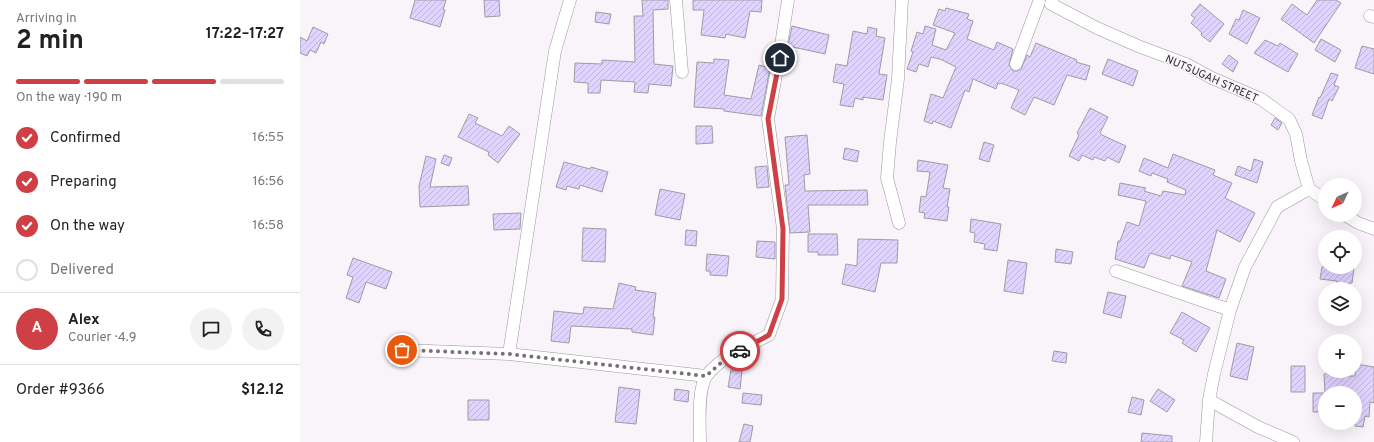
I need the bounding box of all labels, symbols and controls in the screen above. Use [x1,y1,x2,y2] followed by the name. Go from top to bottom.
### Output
[16,11,77,27] text: Arriving in
[16,25,84,58] text: 2 min
[206,25,284,44] text: 17:22–17:27
[763,41,797,75] pin
[769,47,791,69] icon: home
[1163,52,1260,106] street label: NUTSUGAH STREET
[16,90,122,106] text: On the way · 190 m
[16,127,38,149] icon: check
[50,129,121,148] text: Confirmed
[252,130,284,146] text: 16:55
[16,171,38,193] icon: check
[50,173,117,192] text: Preparing
[253,174,284,190] text: 16:56
[1318,178,1362,222] north arrow
[1318,178,1362,430] map controls
[16,215,38,237] icon: check
[50,217,125,236] text: On the way
[252,218,284,234] text: 16:58
[1318,230,1362,274] button: locate
[50,261,114,280] text: Delivered
[1318,282,1362,326] button: layers
[190,308,232,350] button: chat
[242,308,284,350] button: phone
[68,311,100,330] text: Alex
[32,319,42,338] text: A
[68,330,136,346] text: Courier · 4.9
[720,331,760,371] courier
[385,333,419,367] pin
[1318,334,1362,378] button: +
[391,339,413,361] icon: bag
[729,340,751,362] icon: car
[16,381,105,400] text: Order #9366
[241,381,284,400] text: $12.12
[1318,386,1362,430] button: −

